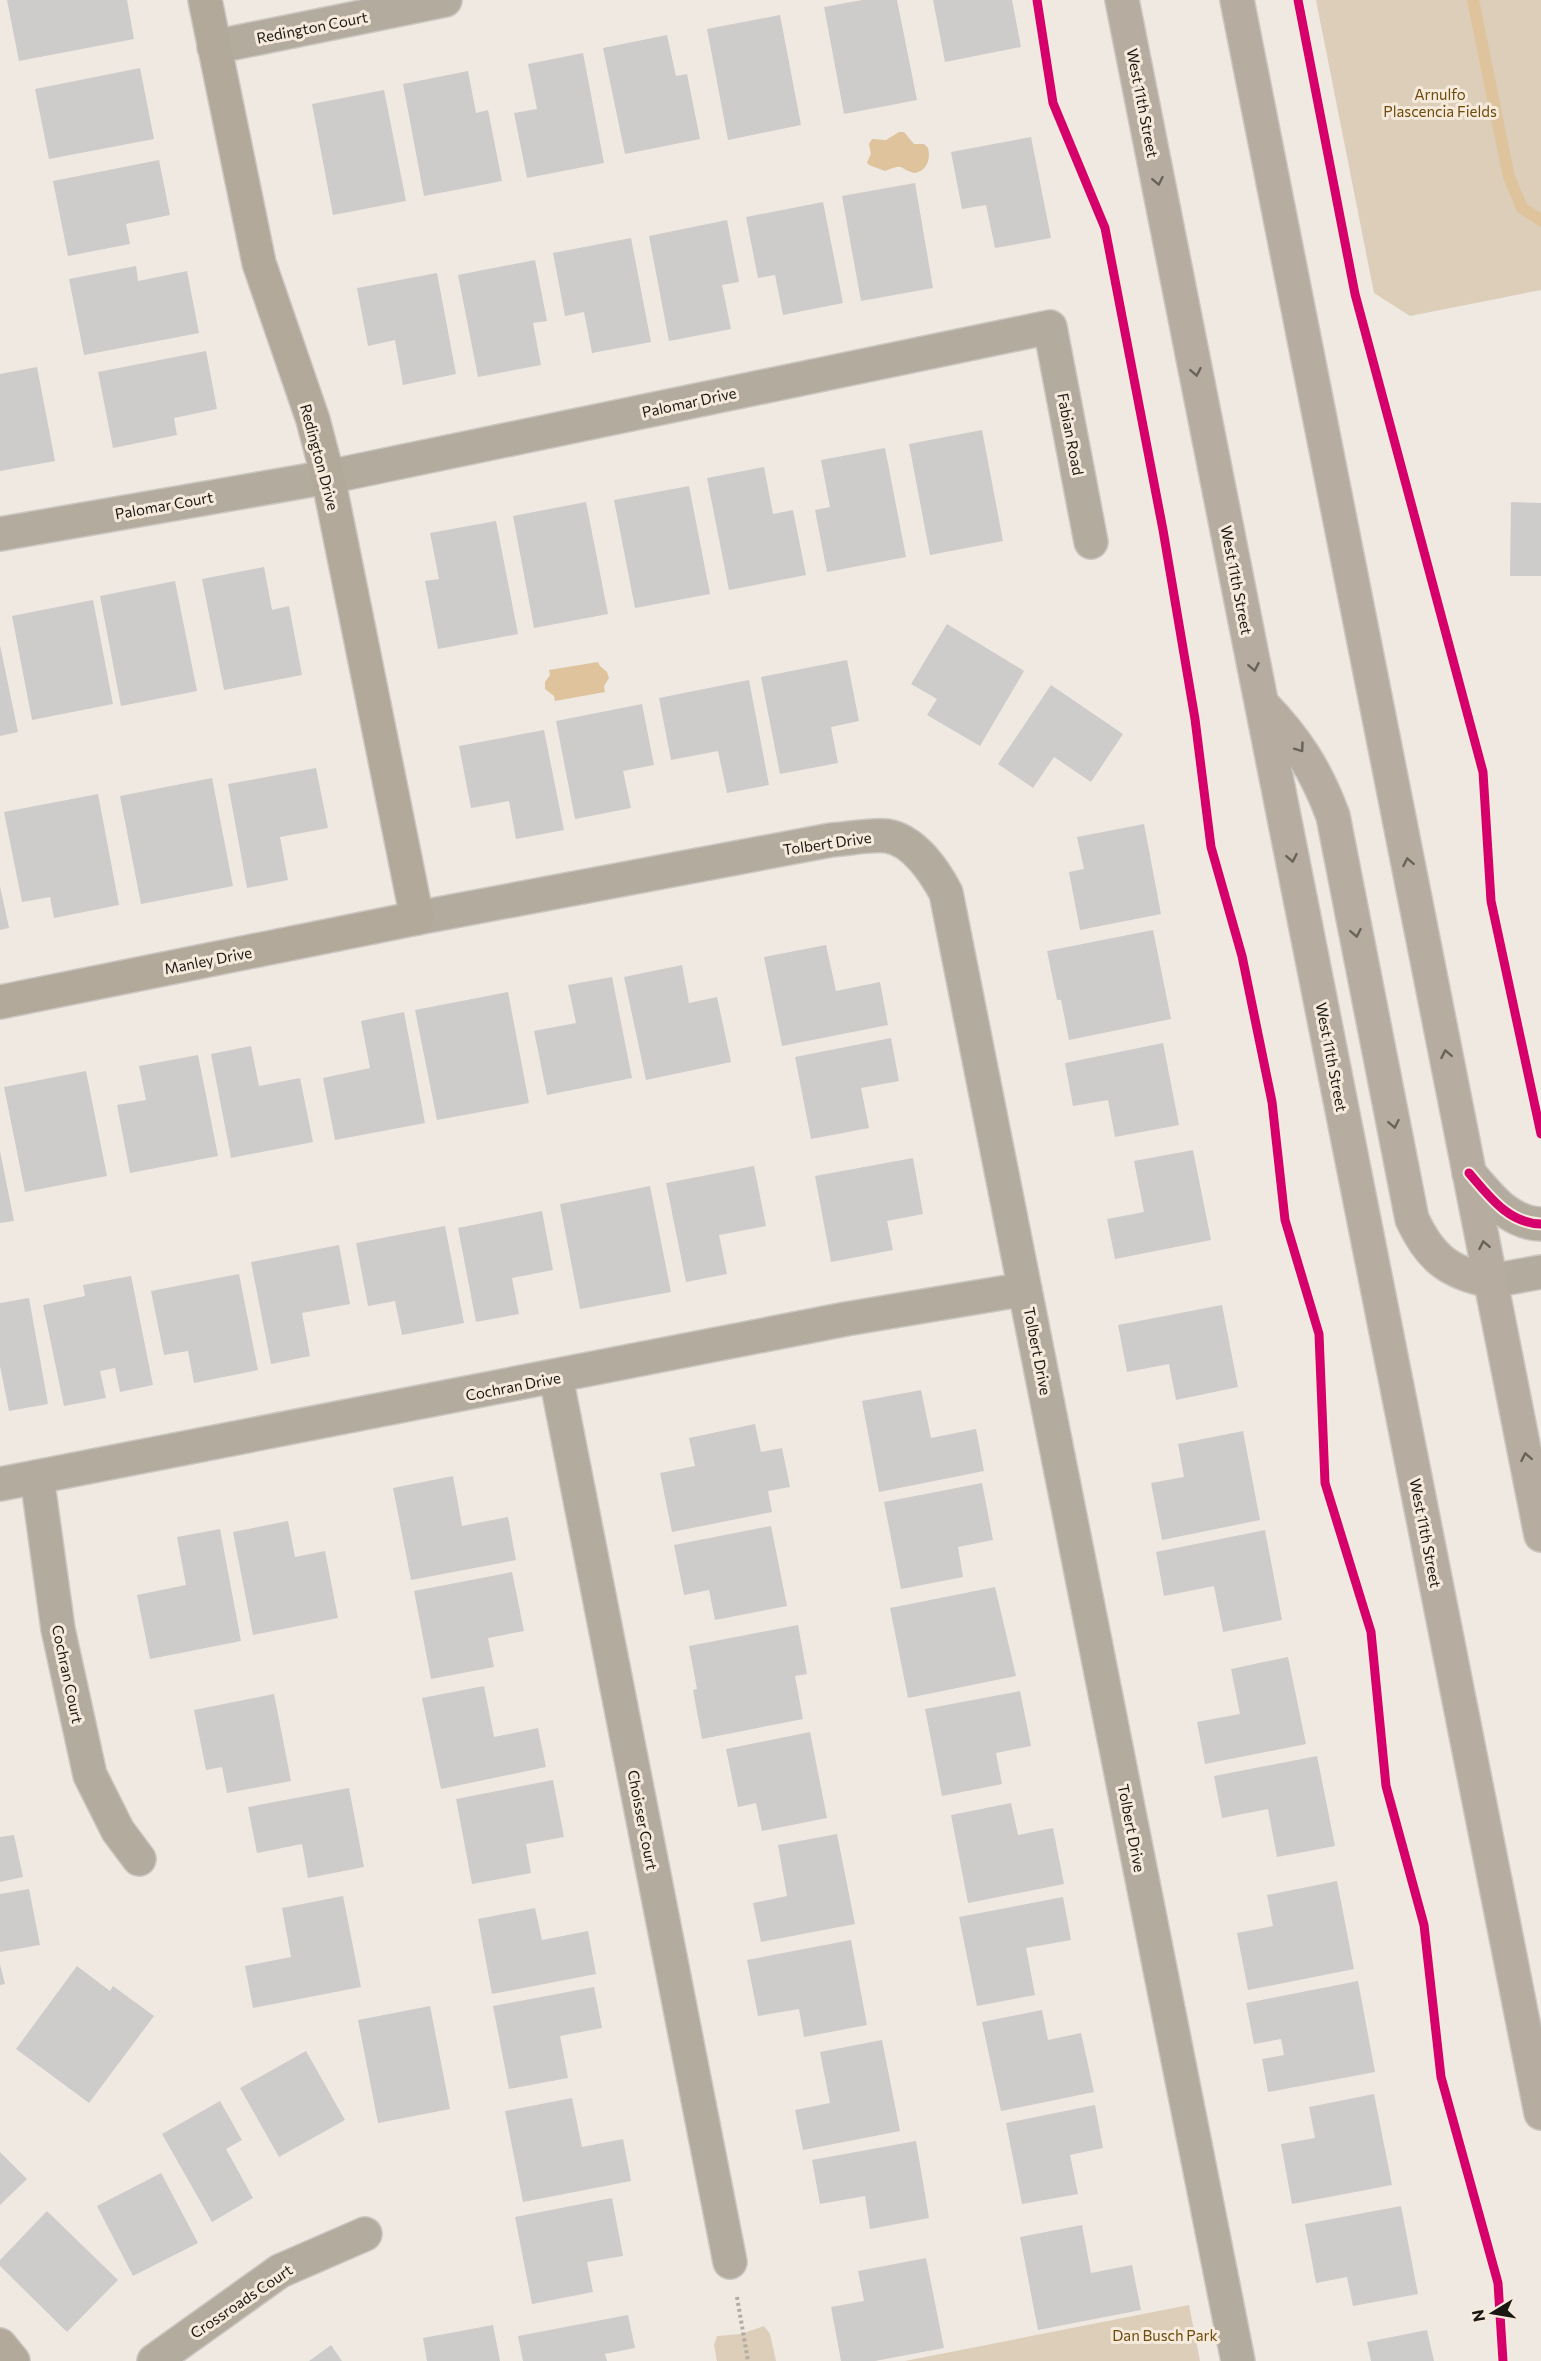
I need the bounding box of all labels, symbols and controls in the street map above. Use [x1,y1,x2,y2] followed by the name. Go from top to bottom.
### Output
[255,7,369,47] street label: Redington Court
[1124,47,1162,159] street label: West 11th Street
[1383,85,1497,120] park label: Arnulfo Plascencia Fields
[1151,176,1164,186] one-way arrow
[1189,367,1202,377] one-way arrow
[640,383,738,421] street label: Palomar Drive
[1054,391,1088,477] street label: Fabian Road
[297,402,343,512] street label: Redington Drive
[113,487,215,523] street label: Palomar Court
[1218,524,1256,636] street label: West 11th Street
[1247,661,1260,671] one-way arrow
[1293,742,1304,753] one-way arrow
[782,828,873,858] street label: Tolbert Drive
[1285,853,1298,863] one-way arrow
[1402,858,1415,868] one-way arrow
[1349,928,1362,938] one-way arrow
[163,943,254,977] street label: Manley Drive
[1313,1001,1351,1113] street label: West 11th Street
[1440,1049,1453,1059] one-way arrow
[1387,1119,1400,1129] one-way arrow
[1478,1240,1491,1250] one-way arrow
[1021,1305,1055,1397] street label: Tolbert Drive
[464,1368,562,1404] street label: Cochran Drive
[1520,1452,1533,1462] one-way arrow
[1407,1477,1445,1589] street label: West 11th Street
[49,1623,87,1725] street label: Cochran Court
[624,1768,662,1872] street label: Choisser Court
[1115,1782,1149,1874] street label: Tolbert Drive
[187,2260,295,2342] street label: Crossroads Court
[1463,2283,1523,2343] north arrow
[1467,2308,1488,2324] text: N
[1112,2326,1218,2344] park label: Dan Busch Park

